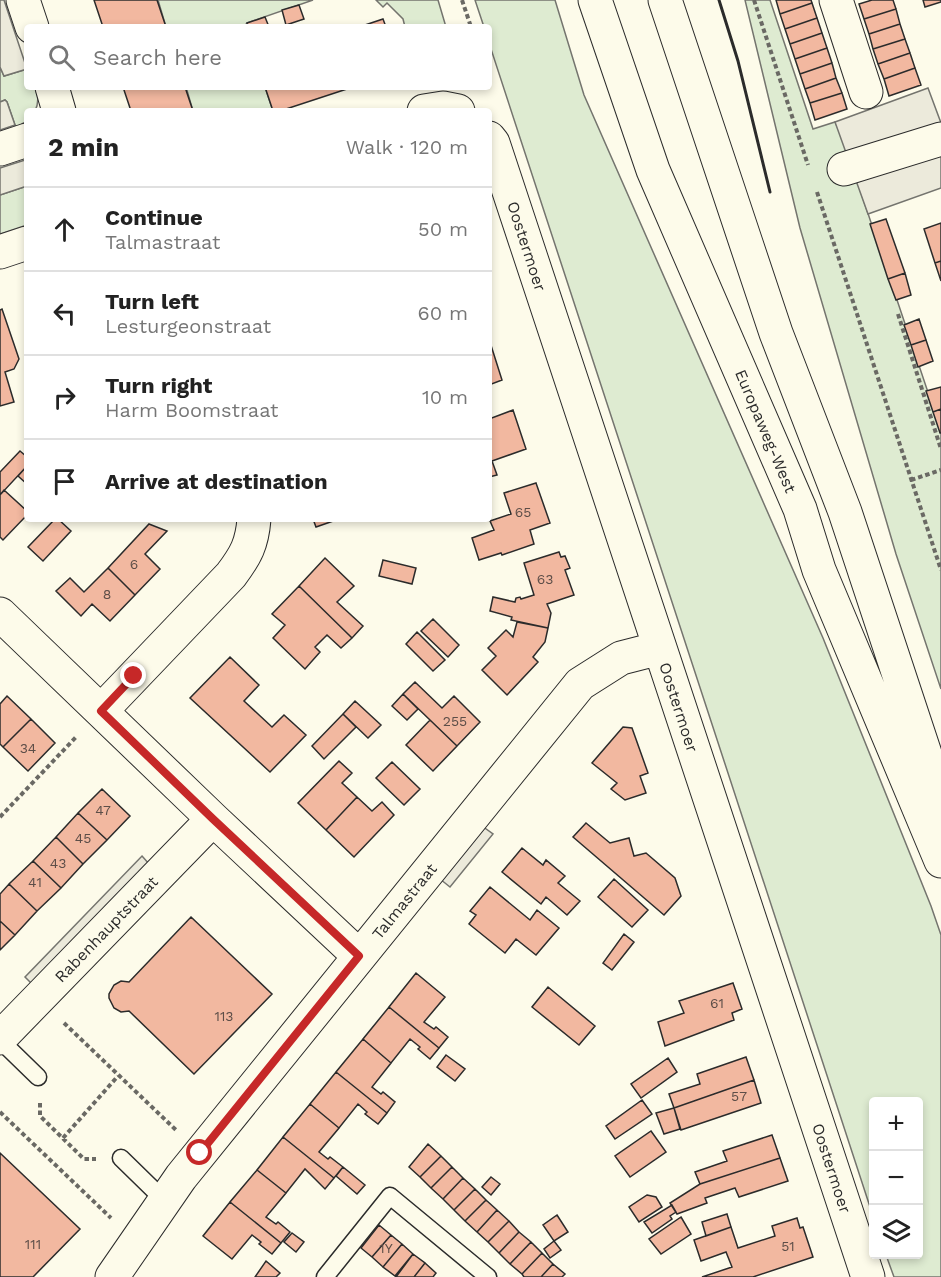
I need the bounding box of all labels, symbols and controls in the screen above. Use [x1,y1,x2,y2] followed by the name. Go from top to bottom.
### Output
[24,24,492,90] search box
[45,41,78,74] icon: search
[93,45,222,70] text: Search here
[48,132,119,162] text: 2 min
[346,135,468,159] text: Walk · 120 m
[503,199,550,294] street label: Oostermoer
[105,205,203,230] text: Continue
[48,213,81,246] icon: ahead
[418,217,468,241] text: 50 m
[105,230,220,254] text: Talmastraat
[105,289,199,314] text: Turn left
[48,297,81,330] icon: left
[418,301,468,325] text: 60 m
[105,314,271,338] text: Lesturgeonstraat
[731,367,800,496] street label: Europaweg-West
[105,373,212,398] text: Turn right
[48,381,81,414] icon: right
[422,385,468,409] text: 10 m
[105,398,278,422] text: Harm Boomstraat
[48,465,81,498] icon: arrive
[105,469,328,494] text: Arrive at destination
[515,504,531,520] house number: 65
[130,556,138,572] house number: 6
[537,571,553,587] house number: 63
[103,586,111,602] house number: 8
[655,660,702,755] street label: Oostermoer
[120,662,146,688] route end
[443,713,467,729] house number: 255
[20,740,36,756] house number: 34
[95,802,111,818] house number: 47
[75,830,91,846] house number: 45
[50,855,66,871] house number: 43
[368,859,441,943] street label: Talmastraat
[51,872,162,986] street label: Rabenhauptstraat
[28,874,42,890] house number: 41
[710,995,724,1011] house number: 61
[214,1008,234,1024] house number: 113
[731,1088,747,1104] house number: 57
[869,1097,923,1259] map controls
[869,1097,923,1151] button: +
[808,1121,855,1216] street label: Oostermoer
[186,1139,212,1165] route start
[869,1151,923,1205] button: −
[869,1205,923,1259] button: layers
[25,1236,41,1252] house number: 111
[781,1238,795,1254] house number: 51
[379,1240,393,1256] house number: 1Y

